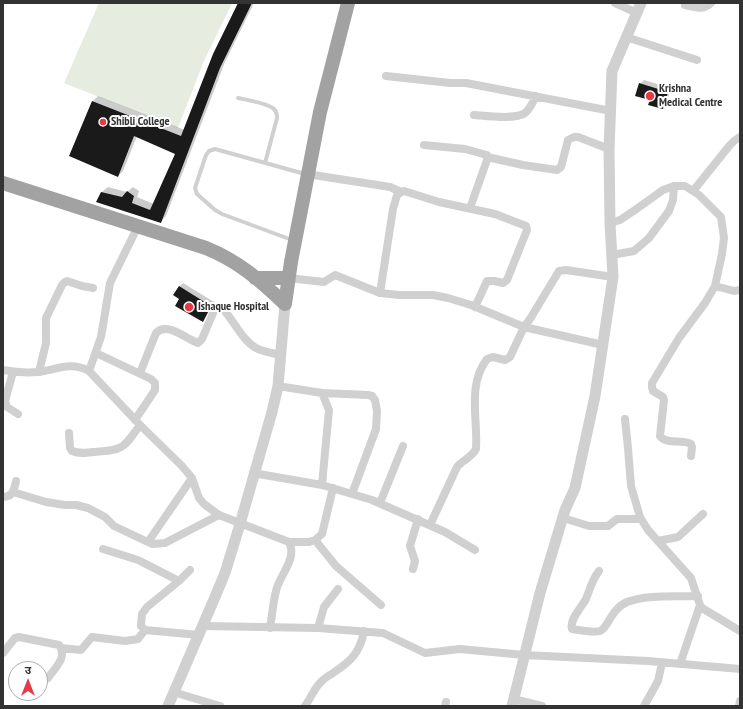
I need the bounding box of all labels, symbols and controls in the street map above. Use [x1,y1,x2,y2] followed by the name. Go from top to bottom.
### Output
[659,82,722,110] place label: Krishna Medical Centre
[644,90,656,102] marker: Krishna Medical Centre
[111,115,170,129] place label: Shibli College
[98,117,108,127] marker: Shibli College
[198,300,269,314] place label: Ishaque Hospital
[183,301,195,313] marker: Ishaque Hospital
[8,661,48,701] north arrow
[25,663,31,677] text: उ

